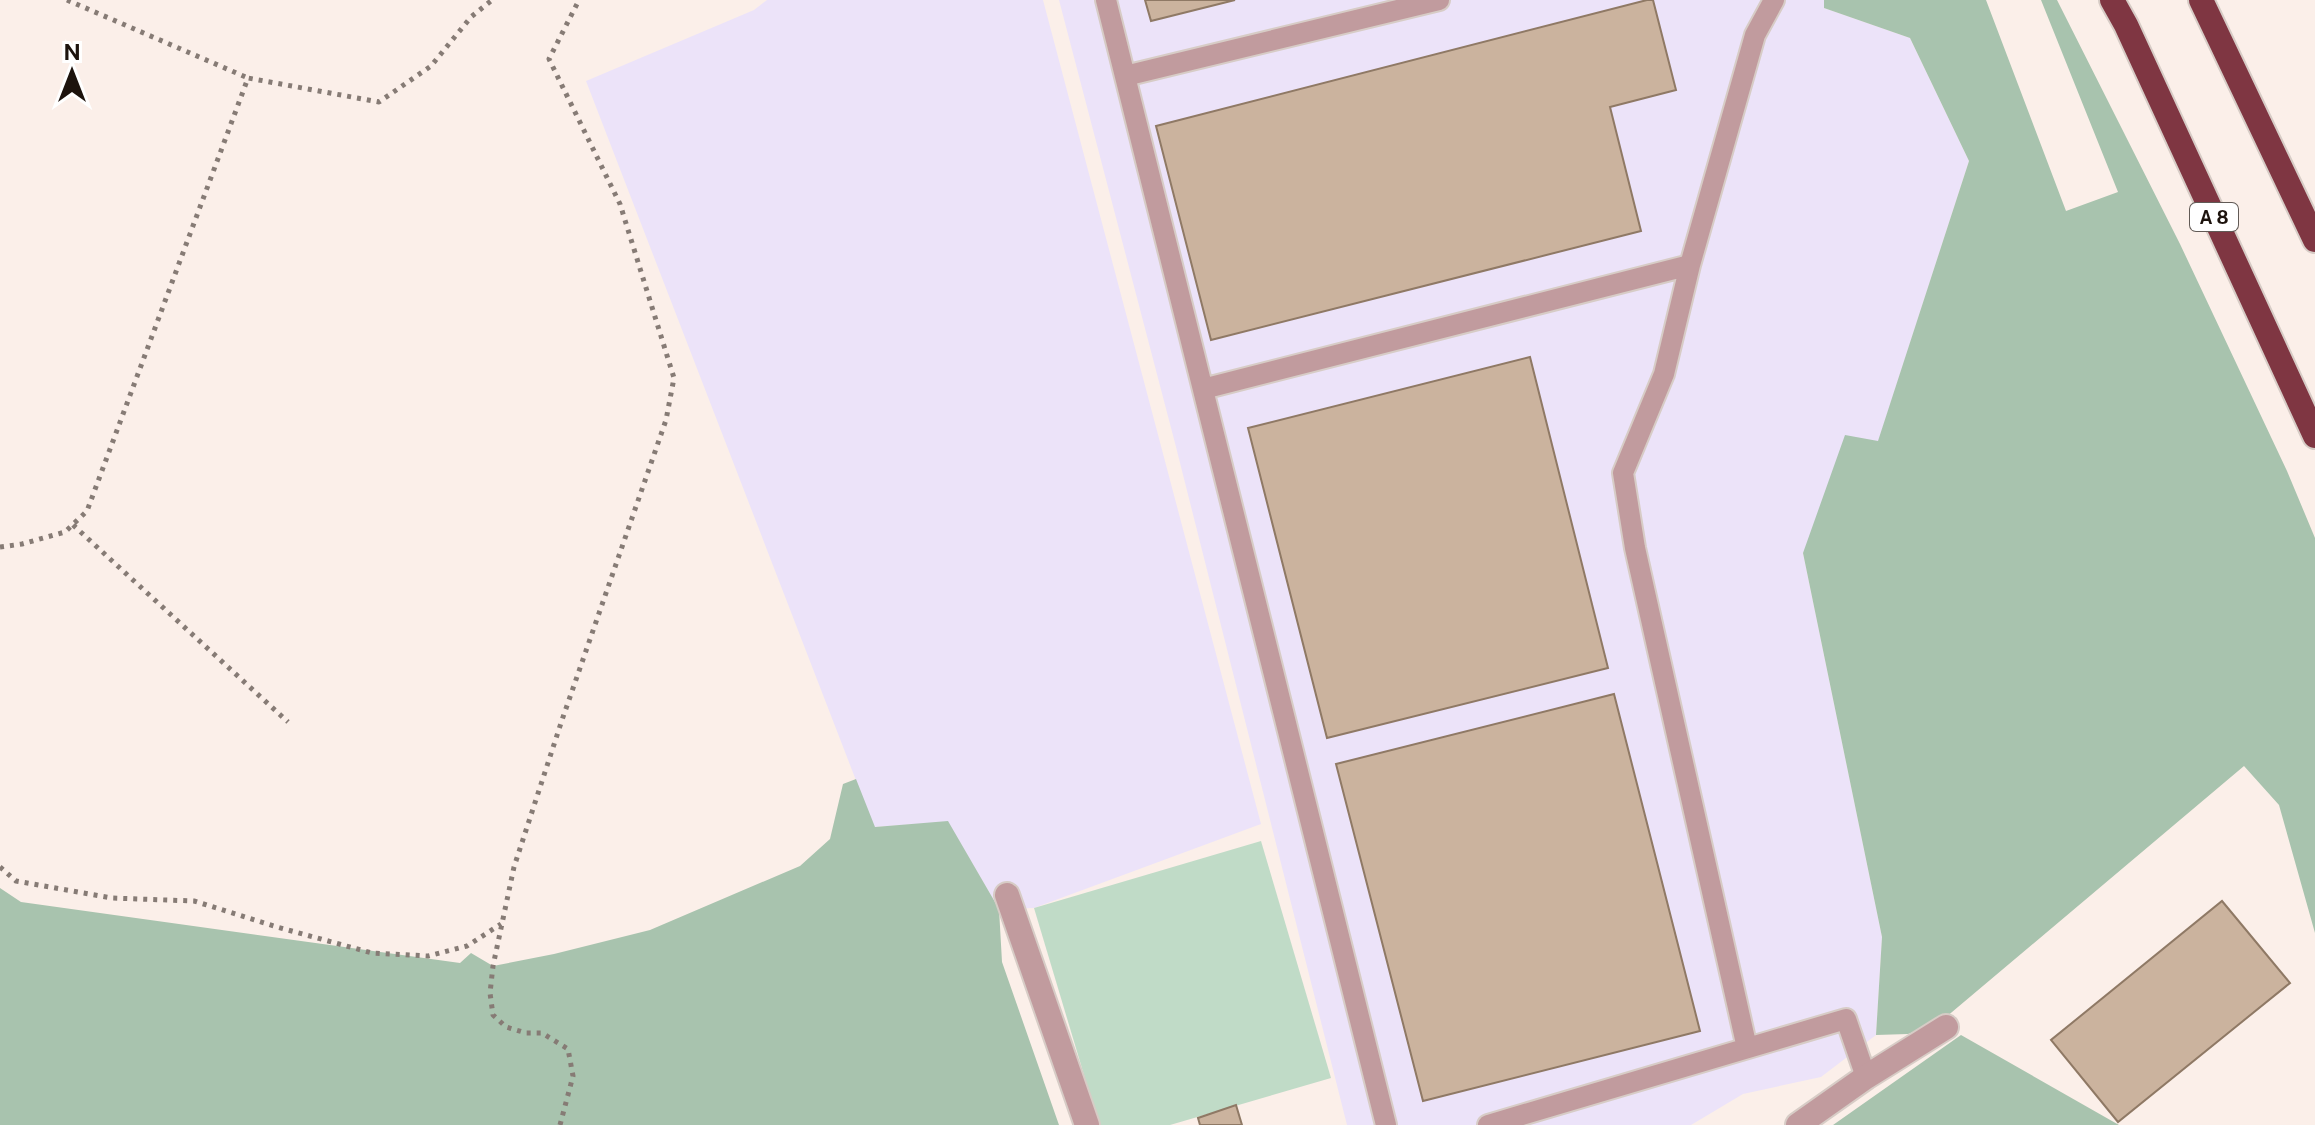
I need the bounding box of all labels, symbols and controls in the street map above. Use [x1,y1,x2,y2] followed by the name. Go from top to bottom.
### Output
[32,32,112,112] north arrow
[63,39,81,65] text: N
[2190,203,2238,231] road number: A 8

